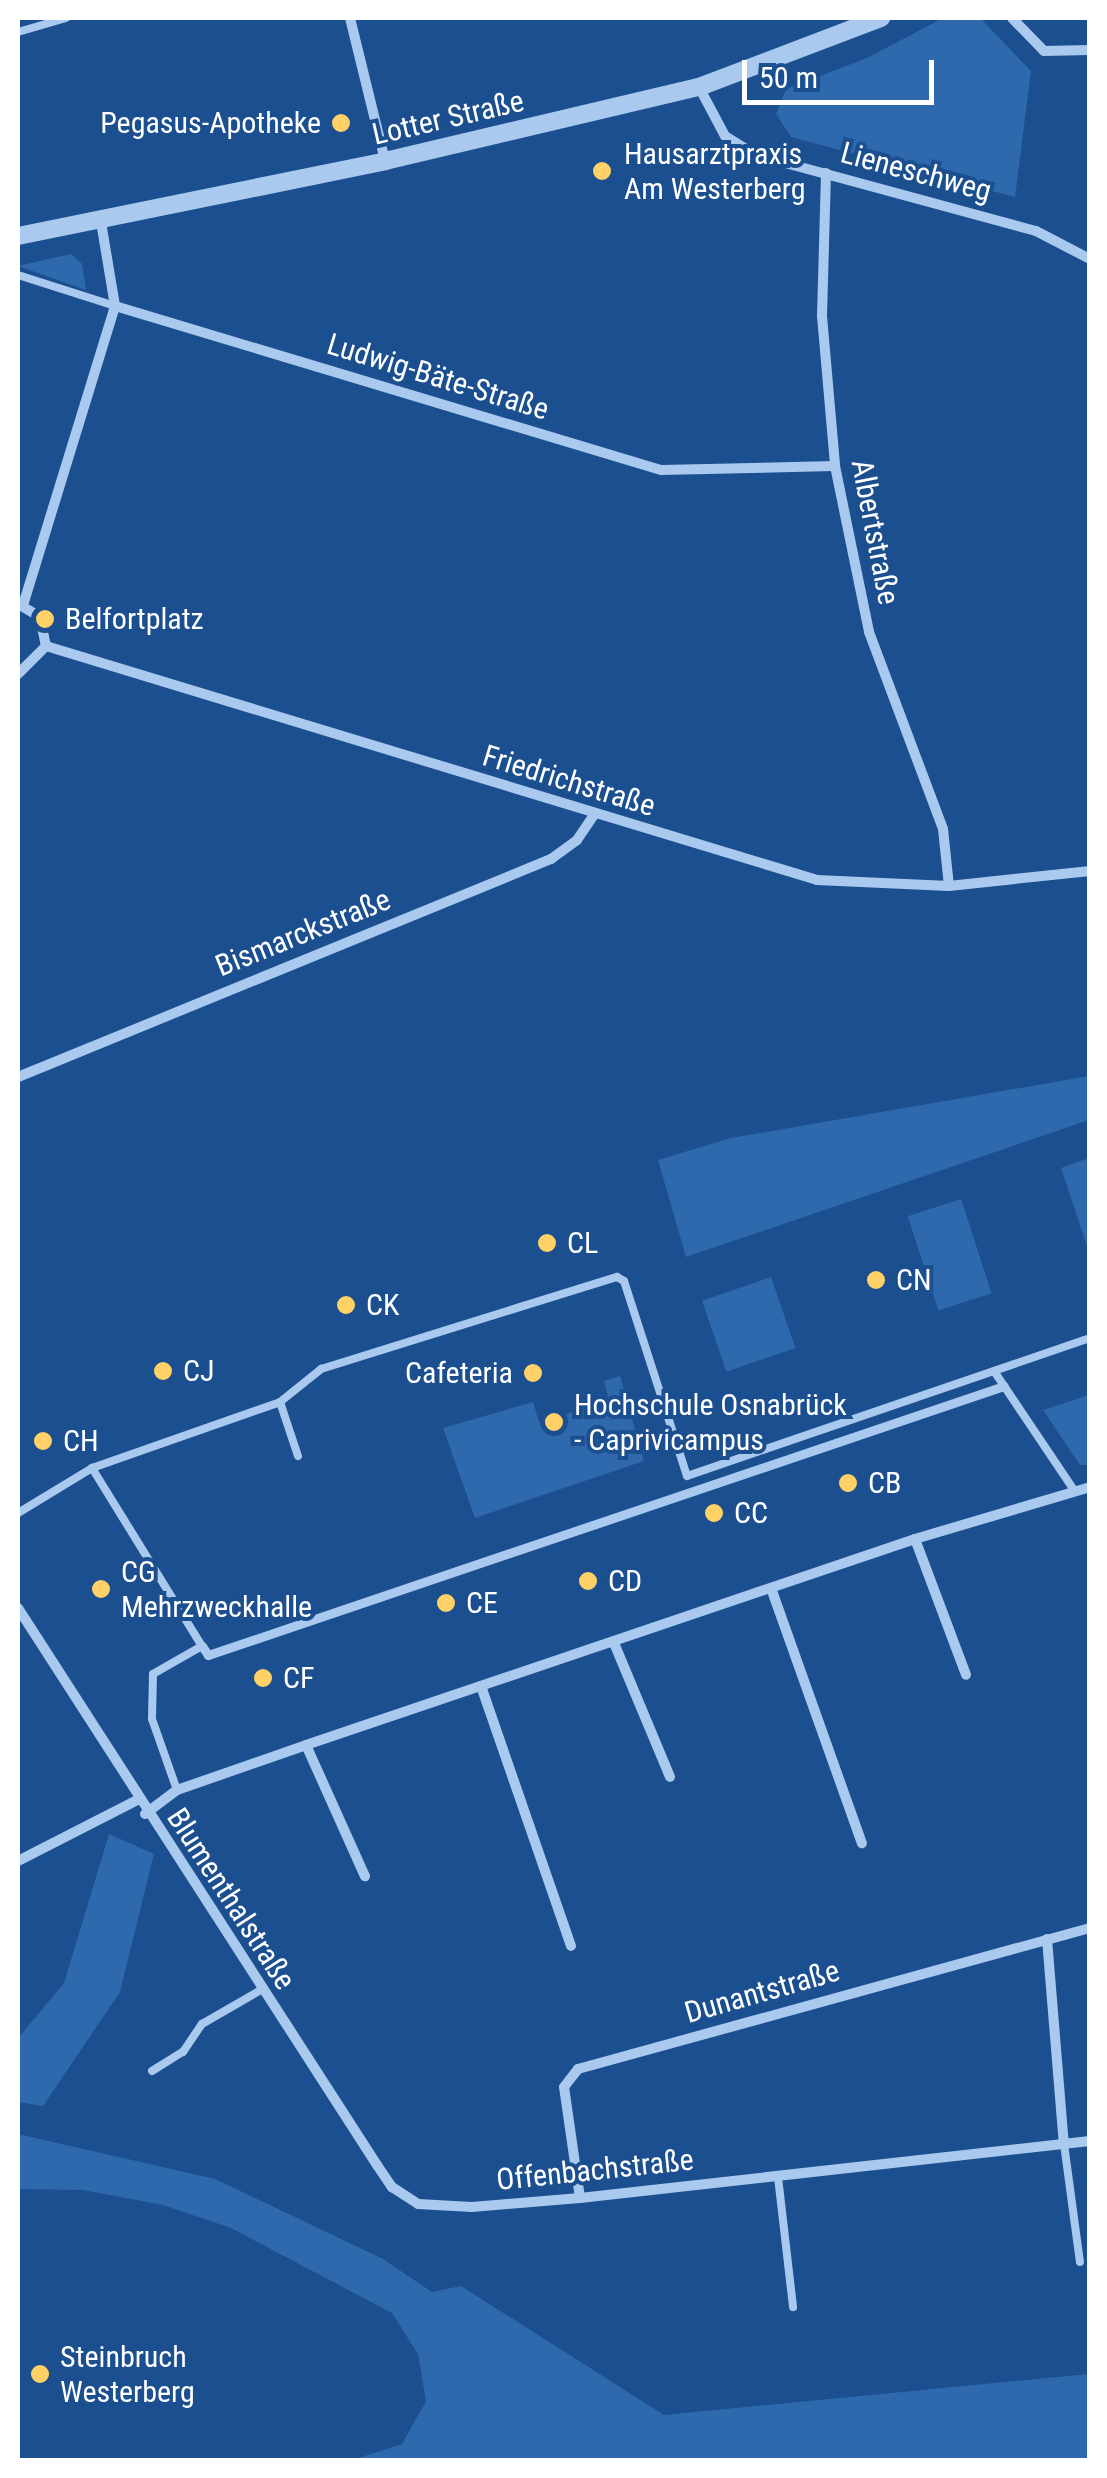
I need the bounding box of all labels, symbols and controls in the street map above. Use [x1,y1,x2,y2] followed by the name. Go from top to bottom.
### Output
[747,40,940,102] scale bar
[759,60,818,95] text: 50 m
[369,83,527,153] street label: Lotter Straße
[100,105,321,141] place label: Pegasus-Apotheke
[330,112,352,134] marker: Pegasus-Apotheke
[837,135,995,209] street label: Lieneschweg
[624,136,806,206] place label: Hausarztpraxis Am Westerberg
[589,158,615,184] marker: Hausarztpraxis Am Westerberg
[323,326,553,428] street label: Ludwig-Bäte-Straße
[843,456,907,608] street label: Albertstraße
[65,601,204,637] place label: Belfortplatz
[34,608,56,630] marker: Belfortplatz
[478,738,660,824] street label: Friedrichstraße
[210,882,396,984] street label: Bismarckstraße
[567,1225,598,1261] place label: CL
[536,1232,558,1254] marker: CL
[896,1262,932,1298] place label: CN
[865,1269,887,1291] marker: CN
[366,1287,399,1323] place label: CK
[335,1294,357,1316] marker: CK
[183,1353,215,1389] place label: CJ
[405,1355,513,1391] place label: Cafeteria
[152,1360,174,1382] marker: CJ
[522,1362,544,1384] marker: Cafeteria
[574,1387,847,1458] place label: Hochschule Osnabrück - Caprivicampus
[543,1411,565,1433] marker: Hochschule Osnabrück - Caprivicampus
[63,1423,99,1459] place label: CH
[32,1430,54,1452] marker: CH
[868,1465,901,1501] place label: CB
[837,1472,859,1494] marker: CB
[734,1495,768,1531] place label: CC
[703,1502,725,1524] marker: CC
[121,1554,312,1624] place label: CG Mehrzweckhalle
[608,1563,642,1599] place label: CD
[577,1570,599,1592] marker: CD
[90,1578,112,1600] marker: CG Mehrzweckhalle
[466,1585,498,1621] place label: CE
[435,1592,457,1614] marker: CE
[283,1660,314,1696] place label: CF
[252,1667,274,1689] marker: CF
[159,1802,303,1996] street label: Blumenthalstraße
[681,1953,843,2031] street label: Dunantstraße
[495,2142,695,2198] street label: Offenbachstraße
[60,2339,195,2410] place label: Steinbruch Westerberg
[29,2363,51,2385] marker: Steinbruch Westerberg

